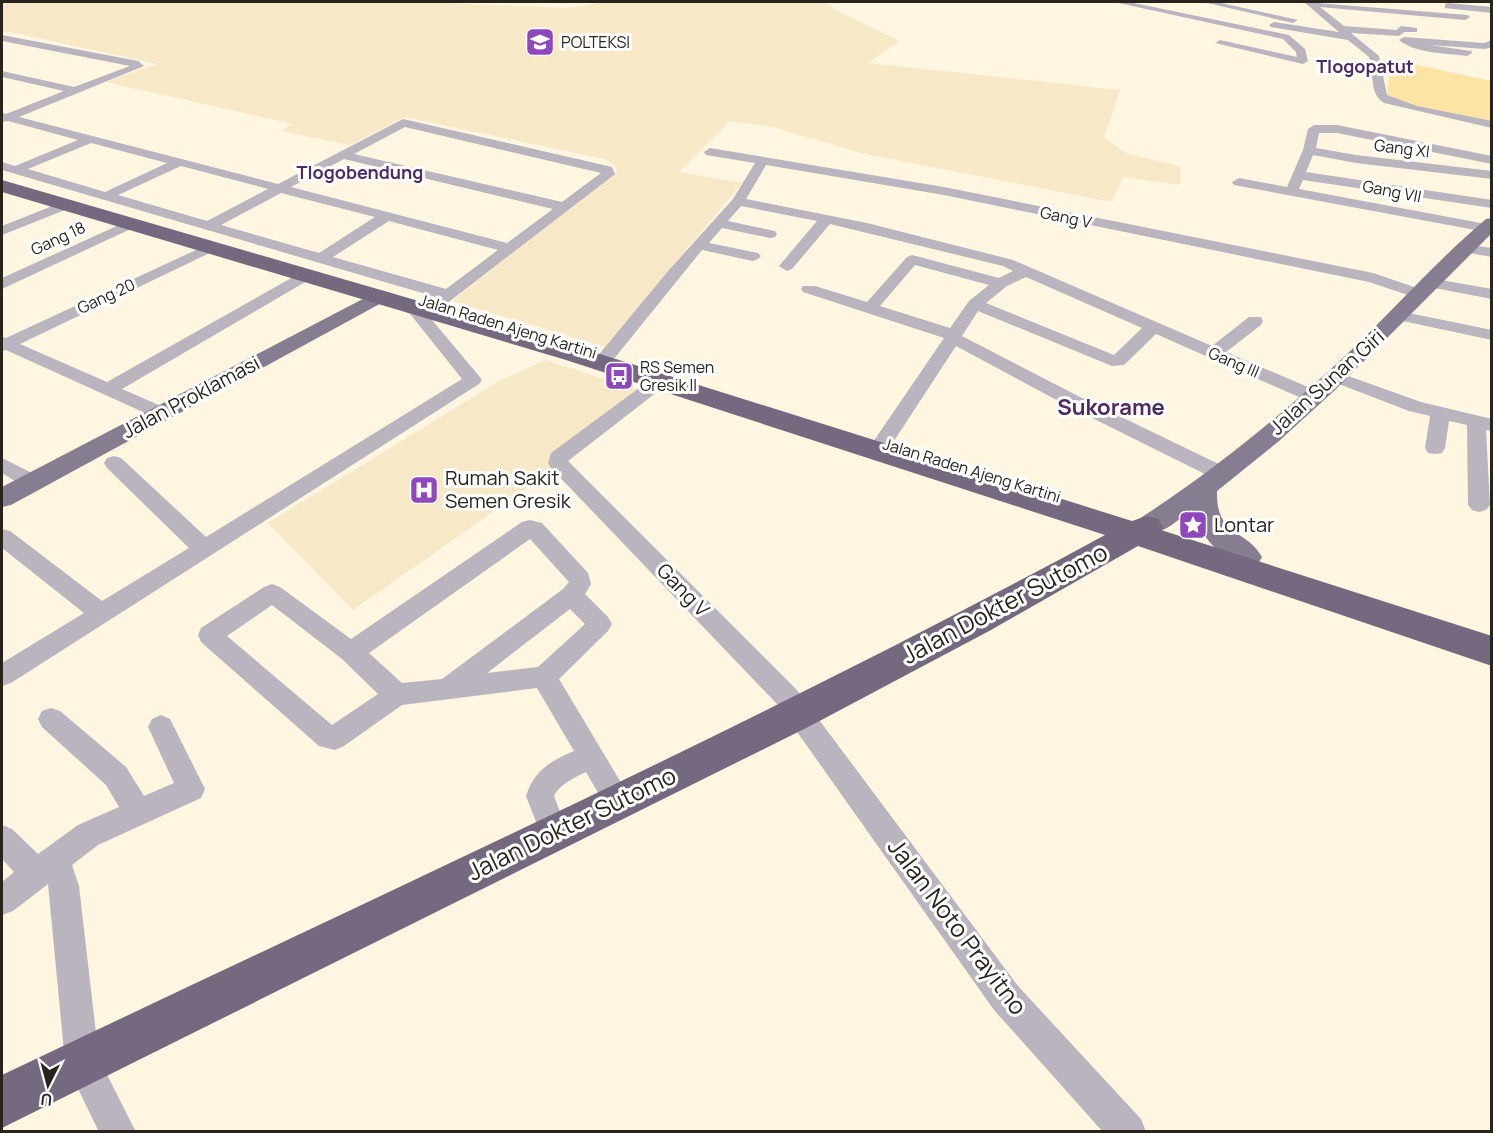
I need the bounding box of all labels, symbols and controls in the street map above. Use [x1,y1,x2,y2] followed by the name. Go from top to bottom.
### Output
[524,26,556,58] school or university icon: POLTEKSI
[561,31,630,53] place label: POLTEKSI
[1316,54,1414,78] district label: Tlogopatut
[1373,134,1431,162] street label: Gang XI
[297,160,423,184] district label: Tlogobendung
[1361,175,1423,207] street label: Gang VII
[1038,201,1094,233] street label: Gang V
[27,216,89,260] street label: Gang 18
[74,273,138,319] street label: Gang 20
[416,288,600,364] street label: Jalan Raden Ajeng Kartini
[1263,323,1390,440] street label: Jalan Sunan Giri
[1205,341,1263,383] street label: Gang III
[117,349,264,444] street label: Jalan Proklamasi
[640,356,714,396] place label: RS Semen Gresik II
[603,360,635,392] bus stop icon: RS Semen Gresik II
[1057,392,1165,422] district label: Sukorame
[880,432,1064,508] street label: Jalan Raden Ajeng Kartini
[445,464,572,514] place label: Rumah Sakit Semen Gresik
[408,474,440,506] hospital icon: Rumah Sakit Semen Gresik
[1177,509,1209,541] place icon: Lontar
[1214,511,1274,538] place label: Lontar
[896,535,1113,671] street label: Jalan Dokter Sutomo
[651,557,716,622] street label: Gang V
[462,758,681,887] street label: Jalan Dokter Sutomo
[881,831,1035,1021] street label: Jalan Noto Prayitno
[18,1055,78,1115] north arrow
[40,1088,53,1111] text: U

